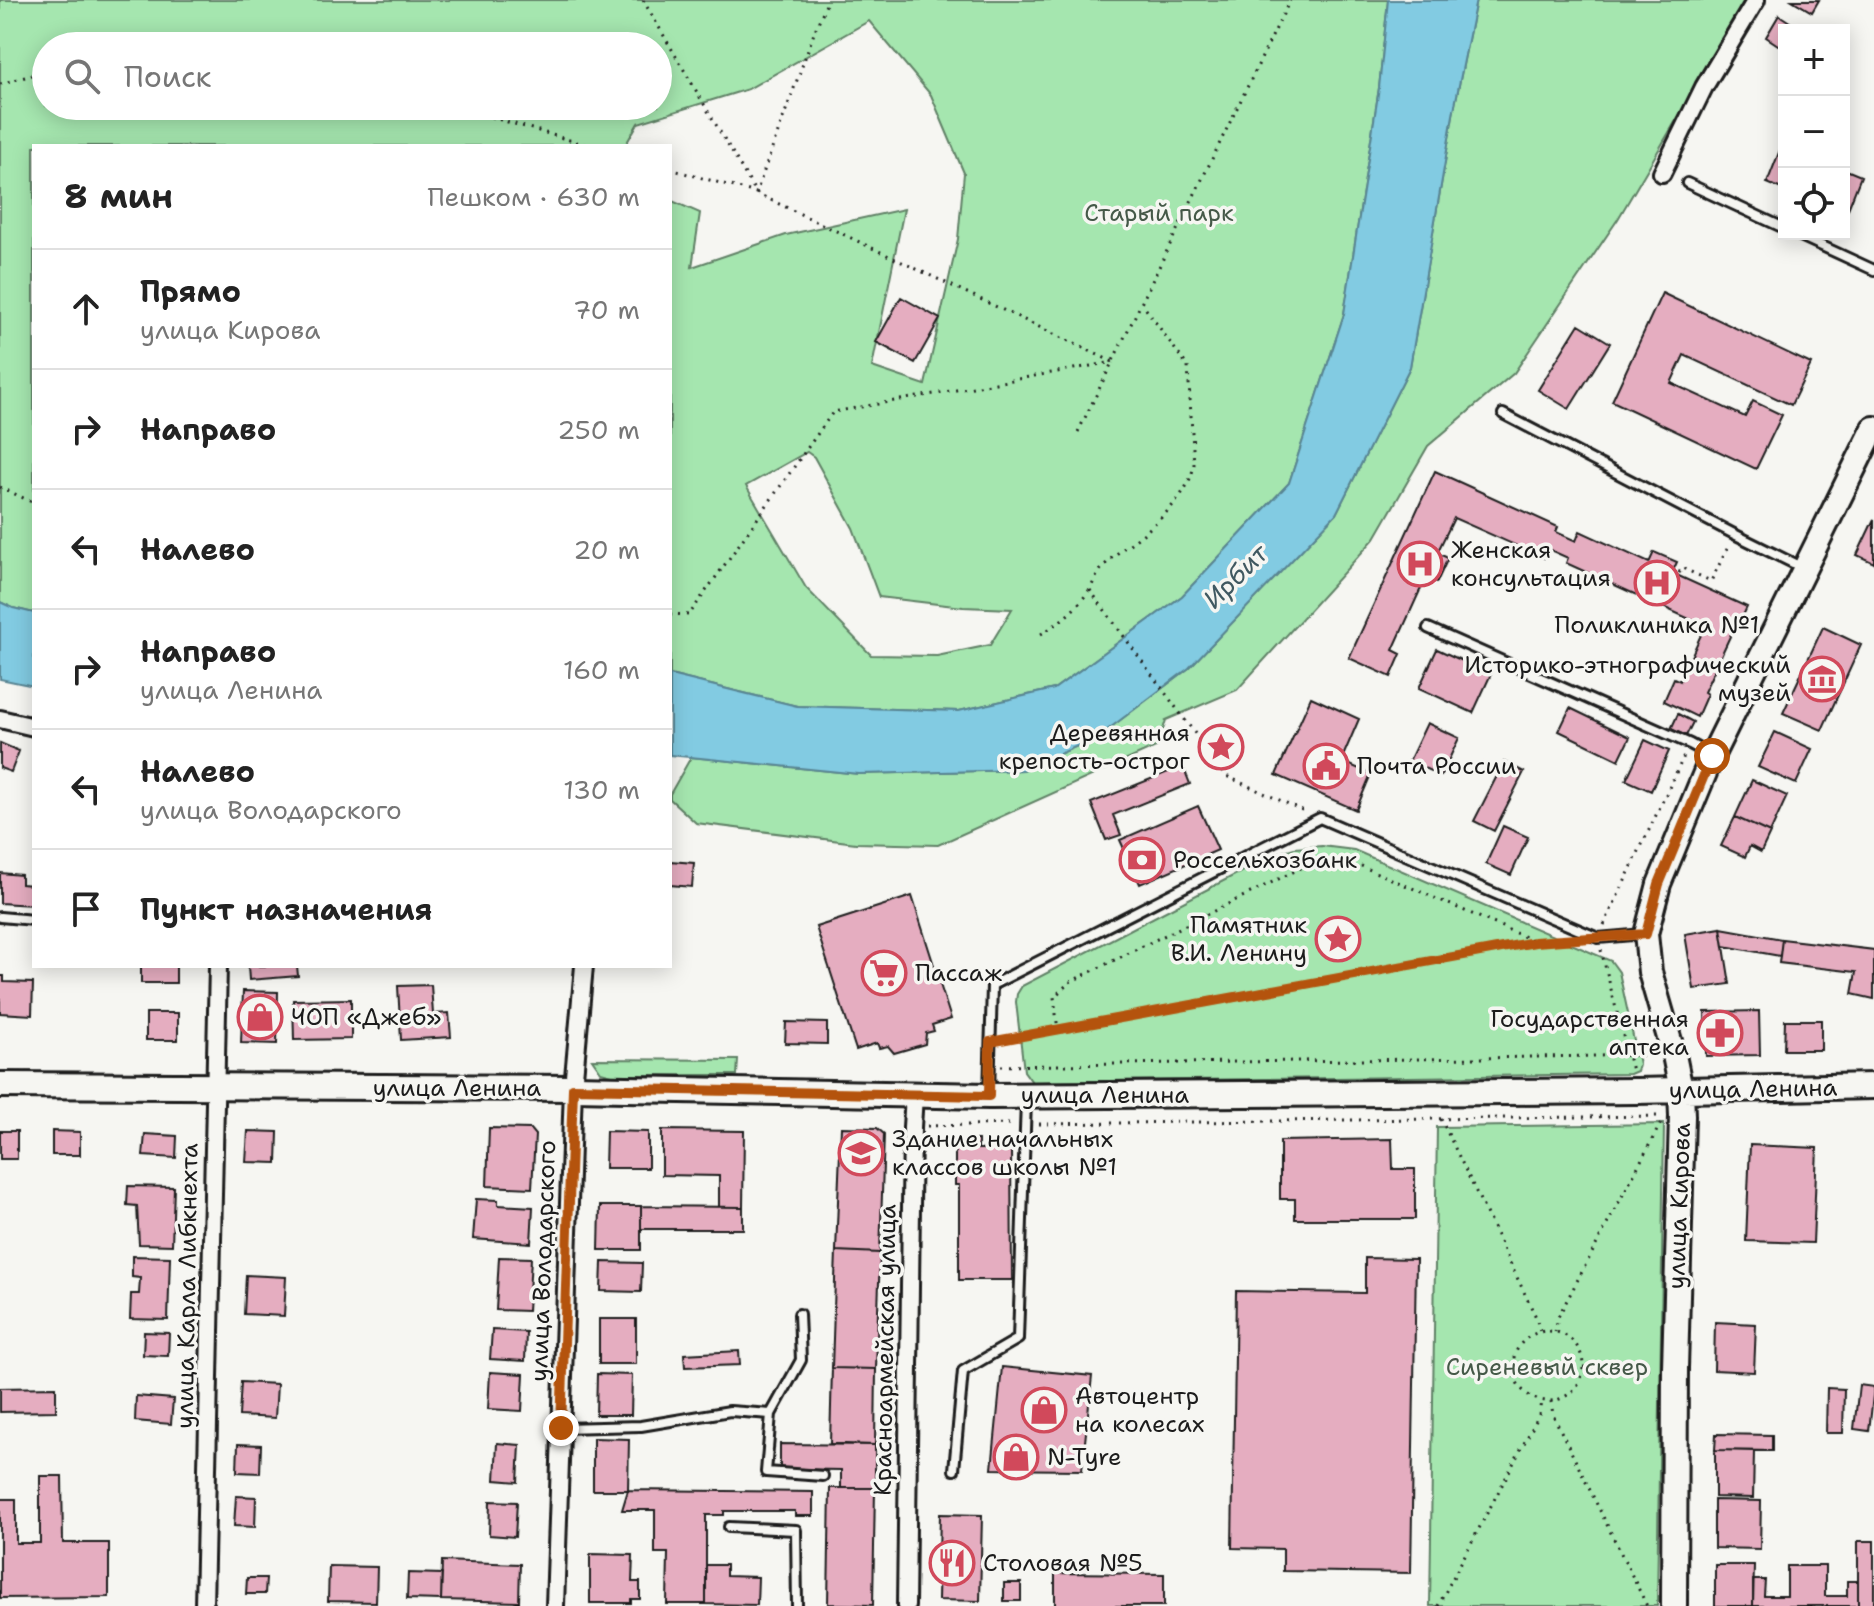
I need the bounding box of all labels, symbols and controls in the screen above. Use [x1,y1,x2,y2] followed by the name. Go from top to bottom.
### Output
[1778,24,1850,240] map controls
[1778,24,1850,96] button: +
[32,32,672,120] search box
[60,54,104,98] icon: search
[124,56,212,97] text: Поиск
[1778,96,1850,168] button: −
[1778,168,1850,240] button: locate
[64,173,173,219] text: 8 мин
[427,179,640,214] text: Пешком · 630 m
[1084,197,1234,229] park label: Старый парк
[140,271,241,312] text: Прямо
[64,287,108,331] icon: ahead
[573,292,640,327] text: 70 m
[140,312,320,347] text: улица Кирова
[64,407,108,451] icon: right
[140,409,276,450] text: Направо
[557,412,640,447] text: 250 m
[64,527,108,571] icon: left
[140,529,255,570] text: Налево
[573,532,640,567] text: 20 m
[1451,534,1611,594] place label: Женская консультация
[1195,535,1276,616] water label: Ирбит
[1396,540,1444,588] hospital icon: Женская консультация
[1633,559,1681,607] hospital icon: Поликлиника №1
[1554,609,1760,641] place label: Поликлиника №1
[140,631,276,672] text: Направо
[64,647,108,691] icon: right
[1464,649,1791,709] place label: Историко-этнографический музей
[563,652,640,687] text: 160 m
[1798,655,1846,703] museum icon: Историко-этнографический музей
[140,672,323,707] text: улица Ленина
[999,717,1190,777] place label: Деревянная крепость-острог
[1197,723,1245,771] place icon: Деревянная крепость-острог
[1694,738,1730,774] route start
[1302,742,1350,790] public building icon: Почта России
[1357,750,1517,782] place label: Почта России
[140,751,255,792] text: Налево
[64,767,108,811] icon: left
[563,772,640,807] text: 130 m
[140,792,402,827] text: улица Володарского
[1118,836,1166,884] bank icon: Россельхозбанк
[1173,844,1358,876] place label: Россельхозбанк
[64,887,108,931] icon: arrive
[140,889,432,930] text: Пункт назначения
[1171,909,1307,969] place label: Памятник В.И. Ленину
[1314,915,1362,963] place icon: Памятник В.И. Ленину
[860,949,908,997] supermarket icon: Пассаж
[915,957,1002,989] place label: Пассаж
[236,993,284,1041] shop icon: ЧОП «Джеб»
[291,1001,441,1033] place label: ЧОП «Джеб»
[1490,1003,1689,1063] place label: Государственная аптека
[1696,1009,1744,1057] pharmacy icon: Государственная аптека
[373,1072,541,1104] street label: улица Ленина
[1668,1072,1838,1106] street label: улица Ленина
[1021,1079,1189,1111] street label: улица Ленина
[1660,1122,1698,1290] street label: улица Кирова
[892,1123,1117,1183] place label: Здание начальных классов школы №1
[837,1129,885,1177] school or university icon: Здание начальных классов школы №1
[523,1140,563,1382] street label: улица Володарского
[169,1143,205,1429] street label: улица Карла Либкнехта
[866,1204,904,1496] street label: Красноармейская улица
[1446,1351,1648,1383] park label: Сиреневый сквер
[1075,1380,1205,1440] place label: Автоцентр на колесах
[1020,1386,1068,1434] shop icon: Автоцентр на колесах
[543,1410,579,1446] route end
[992,1433,1040,1481] shop icon: N-Tyre
[1047,1441,1122,1473] place label: N-Tyre
[928,1539,976,1587] restaurant icon: Столовая №5
[983,1547,1143,1579] place label: Столовая №5

